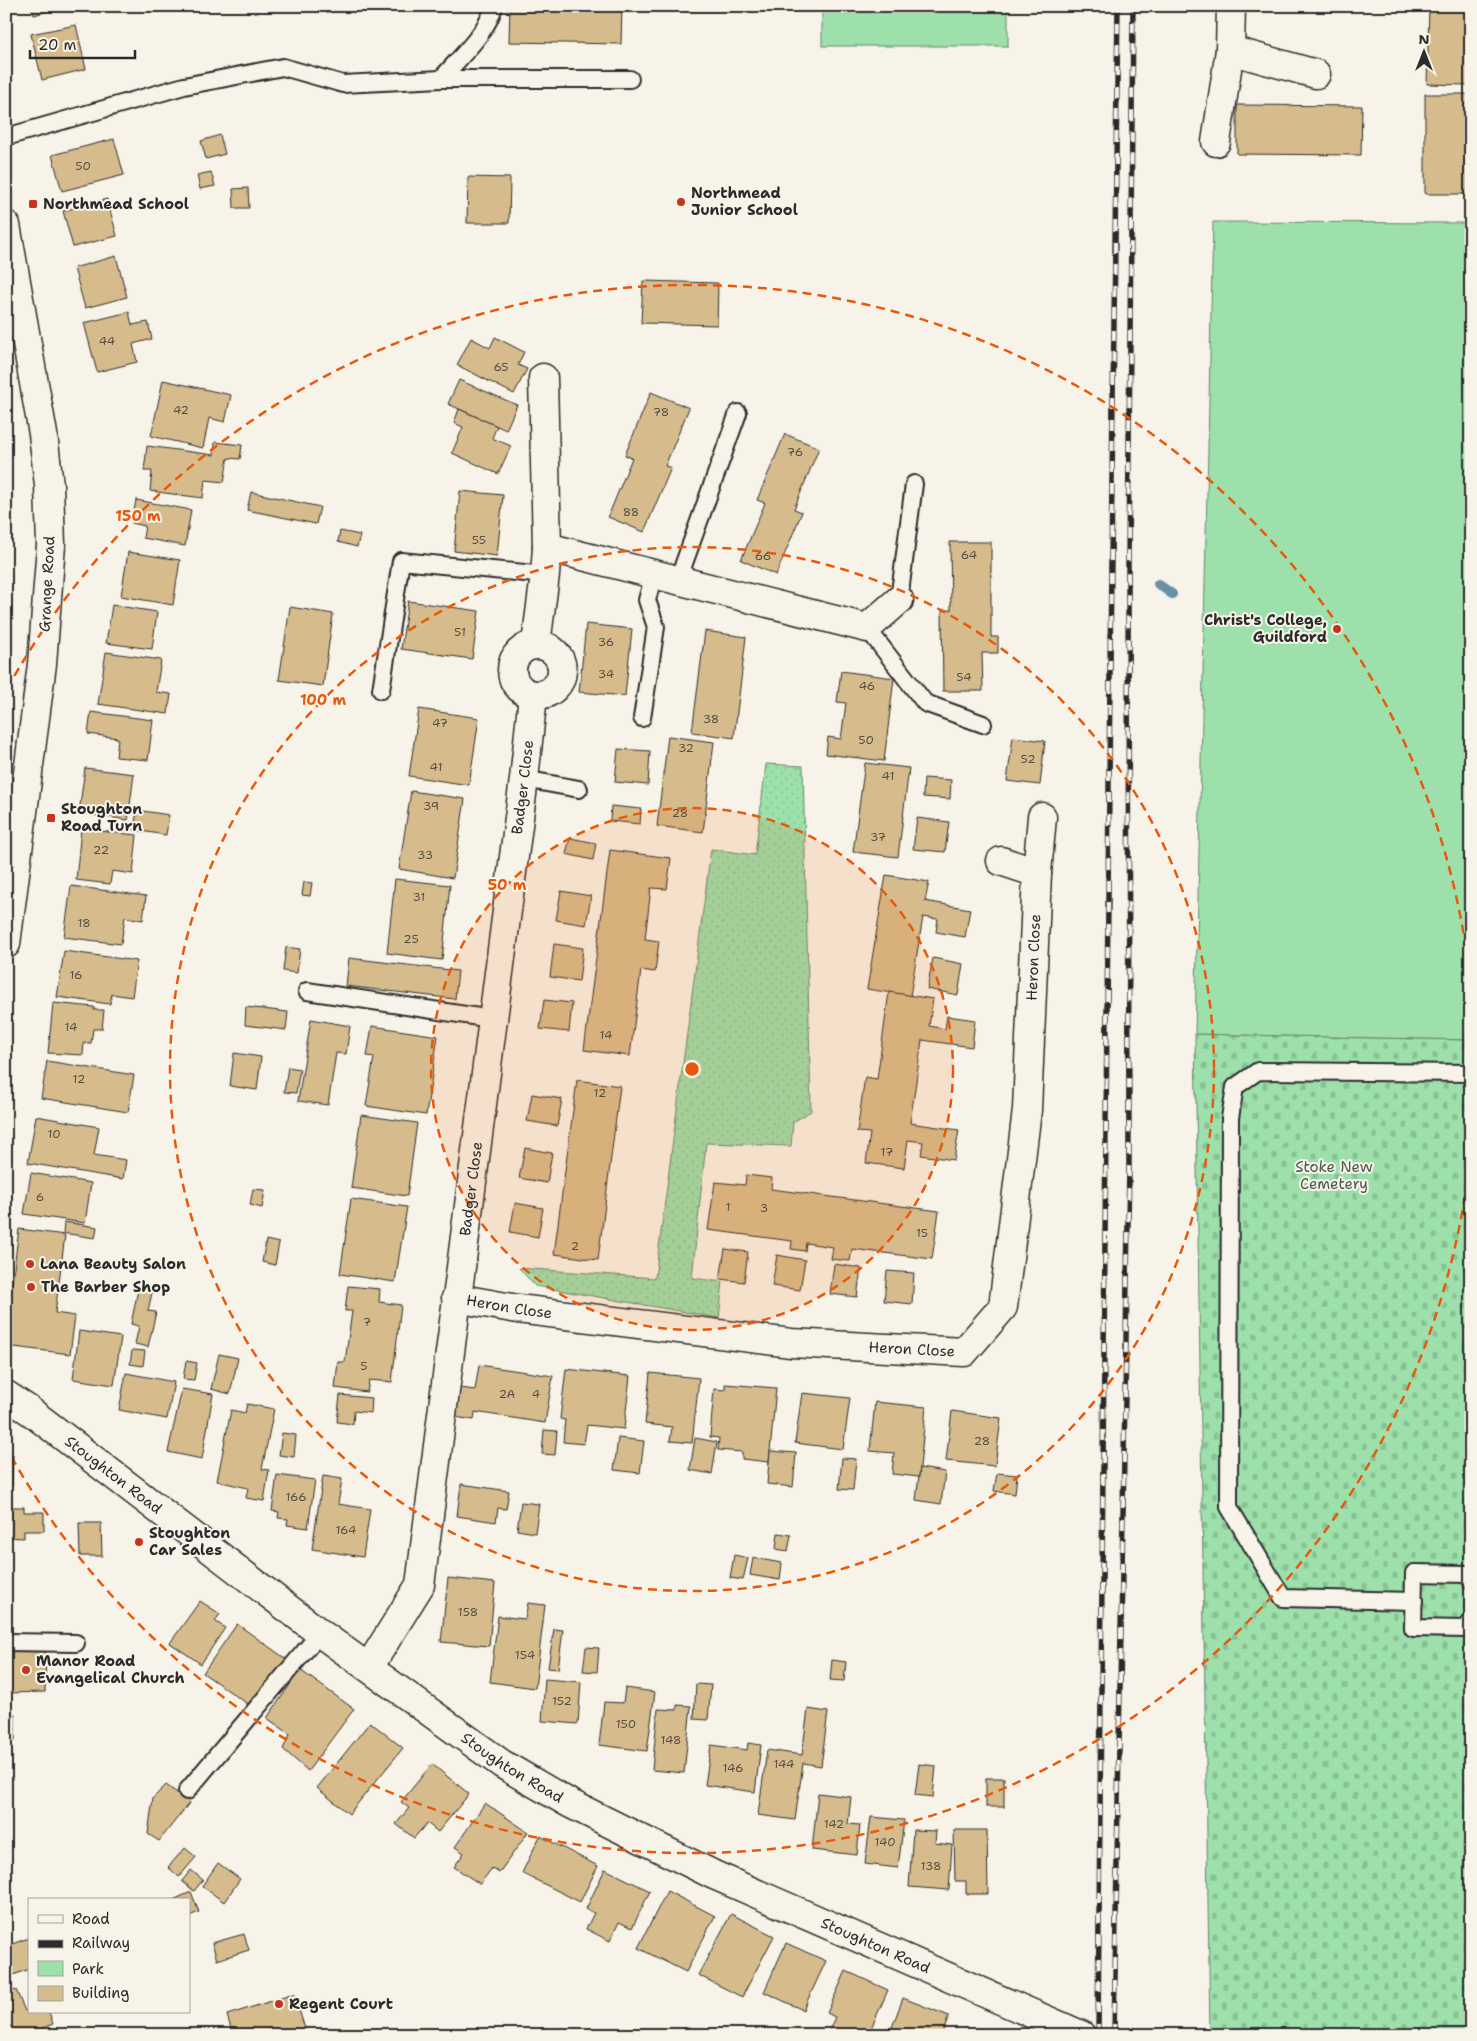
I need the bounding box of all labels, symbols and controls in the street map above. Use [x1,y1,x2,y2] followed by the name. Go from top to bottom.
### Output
[30,28,135,60] scale bar
[1400,28,1450,78] north arrow
[1418,30,1430,48] text: N
[38,35,77,55] text: 20 m
[75,158,91,174] house number: 50
[691,183,798,220] place label: Northmead Junior School
[43,194,189,214] place label: Northmead School
[675,196,687,208] marker: Northmead Junior School
[27,198,39,210] marker: Northmead School
[99,333,115,349] house number: 44
[493,359,509,375] house number: 65
[173,402,189,418] house number: 42
[653,404,669,420] house number: 78
[787,444,803,460] house number: 76
[623,504,639,520] house number: 88
[115,506,161,526] text: 150 m
[472,532,486,548] house number: 55
[34,535,60,633] street label: Grange Road
[961,547,977,563] house number: 64
[755,548,771,564] house number: 66
[1204,610,1327,647] place label: Christ's College, Guildford
[1331,623,1343,635] marker: Christ's College, Guildford
[454,624,466,640] house number: 51
[598,634,614,650] house number: 36
[598,666,614,682] house number: 34
[956,669,972,685] house number: 54
[859,678,875,694] house number: 46
[300,690,346,710] text: 100 m
[703,711,719,727] house number: 38
[432,715,448,731] house number: 47
[858,732,874,748] house number: 50
[507,739,538,836] street label: Badger Close
[678,740,694,756] house number: 32
[1020,751,1036,767] house number: 52
[430,759,442,775] house number: 41
[882,768,894,784] house number: 41
[423,798,439,814] house number: 39
[61,799,142,836] place label: Stoughton Road Turn
[672,805,688,821] house number: 28
[45,812,57,824] marker: Stoughton Road Turn
[870,829,886,845] house number: 37
[93,842,109,858] house number: 22
[417,847,433,863] house number: 33
[488,875,527,895] text: 50 m
[413,889,425,905] house number: 31
[1022,914,1045,1001] street label: Heron Close
[77,915,91,931] house number: 18
[403,931,419,947] house number: 25
[69,967,83,983] house number: 16
[65,1019,77,1035] house number: 14
[600,1027,612,1043] house number: 14
[683,1060,701,1078] centre of rings
[73,1071,85,1087] house number: 12
[594,1085,606,1101] house number: 12
[47,1126,61,1142] house number: 10
[455,1141,487,1237] street label: Badger Close
[881,1144,893,1160] house number: 17
[1295,1157,1373,1194] park label: Stoke New Cemetery
[36,1189,44,1205] house number: 6
[725,1199,731,1215] house number: 1
[760,1200,768,1216] house number: 3
[916,1225,928,1241] house number: 15
[571,1238,579,1254] house number: 2
[40,1254,186,1274] place label: Lana Beauty Salon
[24,1258,36,1270] marker: Lana Beauty Salon
[41,1277,170,1297] place label: The Barber Shop
[25,1281,37,1293] marker: The Barber Shop
[465,1290,553,1323] street label: Heron Close
[363,1314,371,1330] house number: 7
[868,1337,956,1362] street label: Heron Close
[360,1358,368,1374] house number: 5
[499,1386,516,1402] house number: 2A
[532,1386,540,1402] house number: 4
[61,1431,167,1519] street label: Stoughton Road
[974,1433,990,1449] house number: 28
[285,1489,307,1505] house number: 166
[336,1522,356,1538] house number: 164
[149,1523,230,1560] place label: Stoughton Car Sales
[133,1536,145,1548] marker: Stoughton Car Sales
[458,1604,478,1620] house number: 158
[515,1647,535,1663] house number: 154
[36,1651,184,1688] place label: Manor Road Evangelical Church
[20,1664,32,1676] marker: Manor Road Evangelical Church
[552,1693,572,1709] house number: 152
[616,1716,636,1732] house number: 150
[457,1728,567,1808] street label: Stoughton Road
[661,1732,681,1748] house number: 148
[774,1756,794,1772] house number: 144
[722,1760,744,1776] house number: 146
[824,1816,844,1832] house number: 142
[874,1834,896,1850] house number: 140
[921,1858,941,1874] house number: 138
[28,1898,190,2014] legend
[72,1909,110,1929] text: Road
[818,1913,934,1978] street label: Stoughton Road
[72,1933,130,1953] text: Railway
[72,1959,104,1979] text: Park
[72,1983,129,2003] text: Building
[289,1994,393,2014] place label: Regent Court
[273,1998,285,2010] marker: Regent Court

